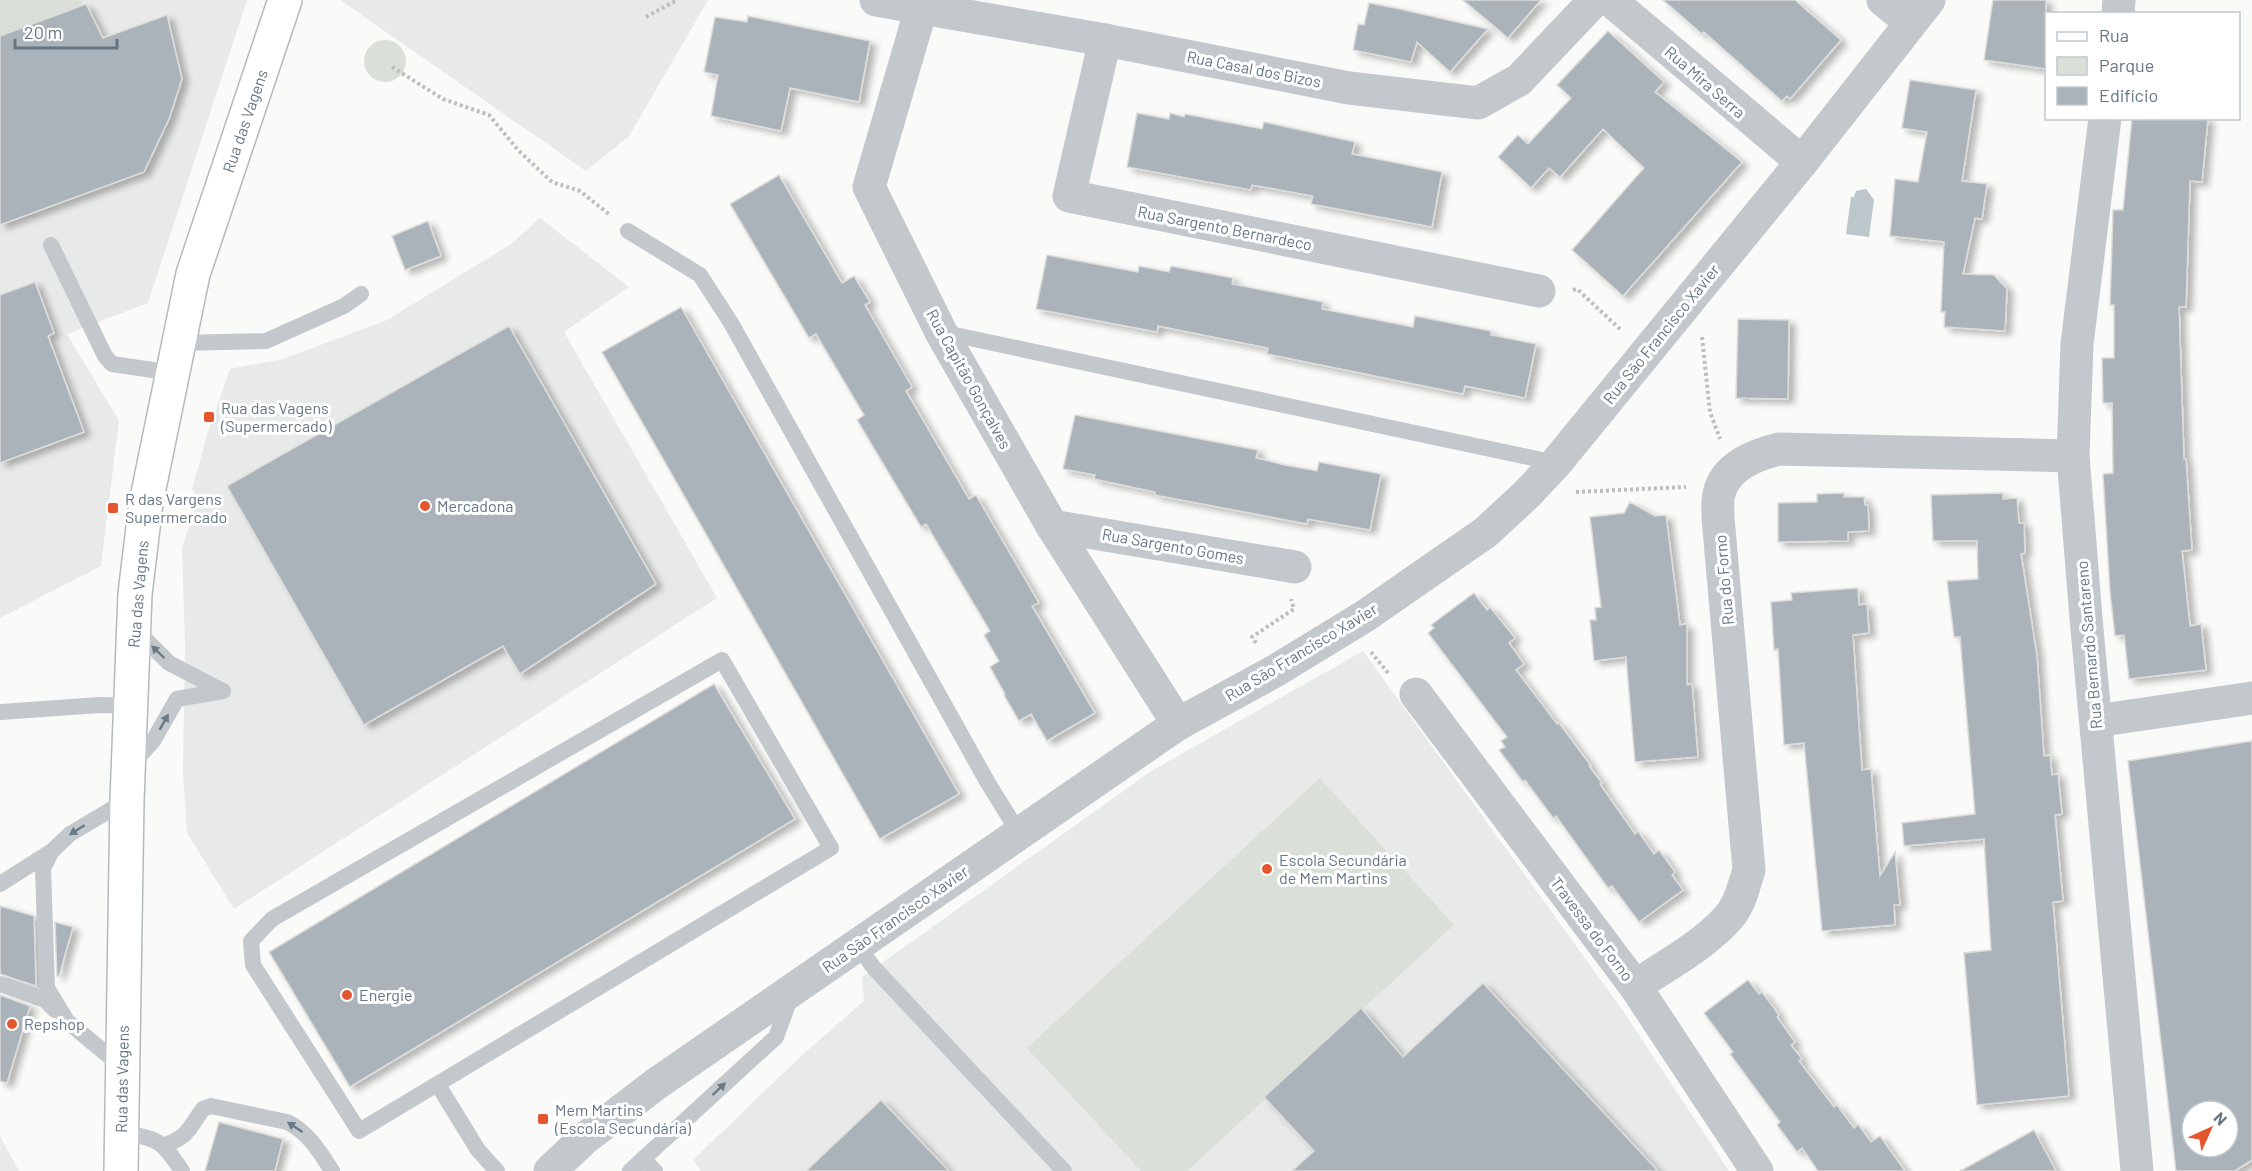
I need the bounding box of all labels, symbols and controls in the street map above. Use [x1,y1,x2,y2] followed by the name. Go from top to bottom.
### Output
[15,12,117,50] scale bar
[2045,12,2240,120] legend
[24,21,62,43] text: 20 m
[2099,24,2129,46] text: Rua
[1661,42,1749,122] street label: Rua Mira Serra
[1185,46,1323,91] street label: Rua Casal dos Bizos
[2099,54,2154,76] text: Parque
[218,67,271,175] street label: Rua das Vagens
[2099,84,2158,106] text: Edifício
[1136,201,1314,254] street label: Rua Sargento Bernardeco
[1598,260,1723,407] street label: Rua São Francisco Xavier
[923,306,1016,452] street label: Rua Capitão Gonçalves
[220,398,333,435] place label: Rua das Vagens (Supermercado)
[202,410,216,424] marker: Rua das Vagens (Supermercado)
[125,489,227,526] place label: R das Vargens Supermercado
[437,496,513,515] place label: Mercadona
[418,499,432,513] marker: Mercadona
[106,501,120,515] marker: R das Vargens Supermercado
[1101,524,1246,567] street label: Rua Sargento Gomes
[1710,534,1737,626] street label: Rua do Forno
[123,539,152,648] street label: Rua das Vagens
[2072,560,2105,730] street label: Rua Bernardo Santareno
[1221,599,1380,705] street label: Rua São Francisco Xavier
[151,645,166,659] one-way arrow
[158,714,169,730] one-way arrow
[69,825,85,836] one-way arrow
[1279,850,1407,887] place label: Escola Secundária de Mem Martins
[818,861,972,976] street label: Rua São Francisco Xavier
[1260,862,1274,876] marker: Escola Secundária de Mem Martins
[1547,873,1638,984] street label: Travessa do Forno
[359,985,413,1004] place label: Energie
[340,988,354,1002] marker: Energie
[24,1014,85,1033] place label: Repshop
[5,1017,19,1031] marker: Repshop
[111,1025,132,1133] street label: Rua das Vagens
[711,1083,726,1096] one-way arrow
[2180,1099,2240,1159] north arrow
[554,1100,692,1137] place label: Mem Martins (Escola Secundária)
[2210,1108,2231,1129] text: N
[536,1112,550,1126] marker: Mem Martins (Escola Secundária)
[287,1122,303,1133] one-way arrow

